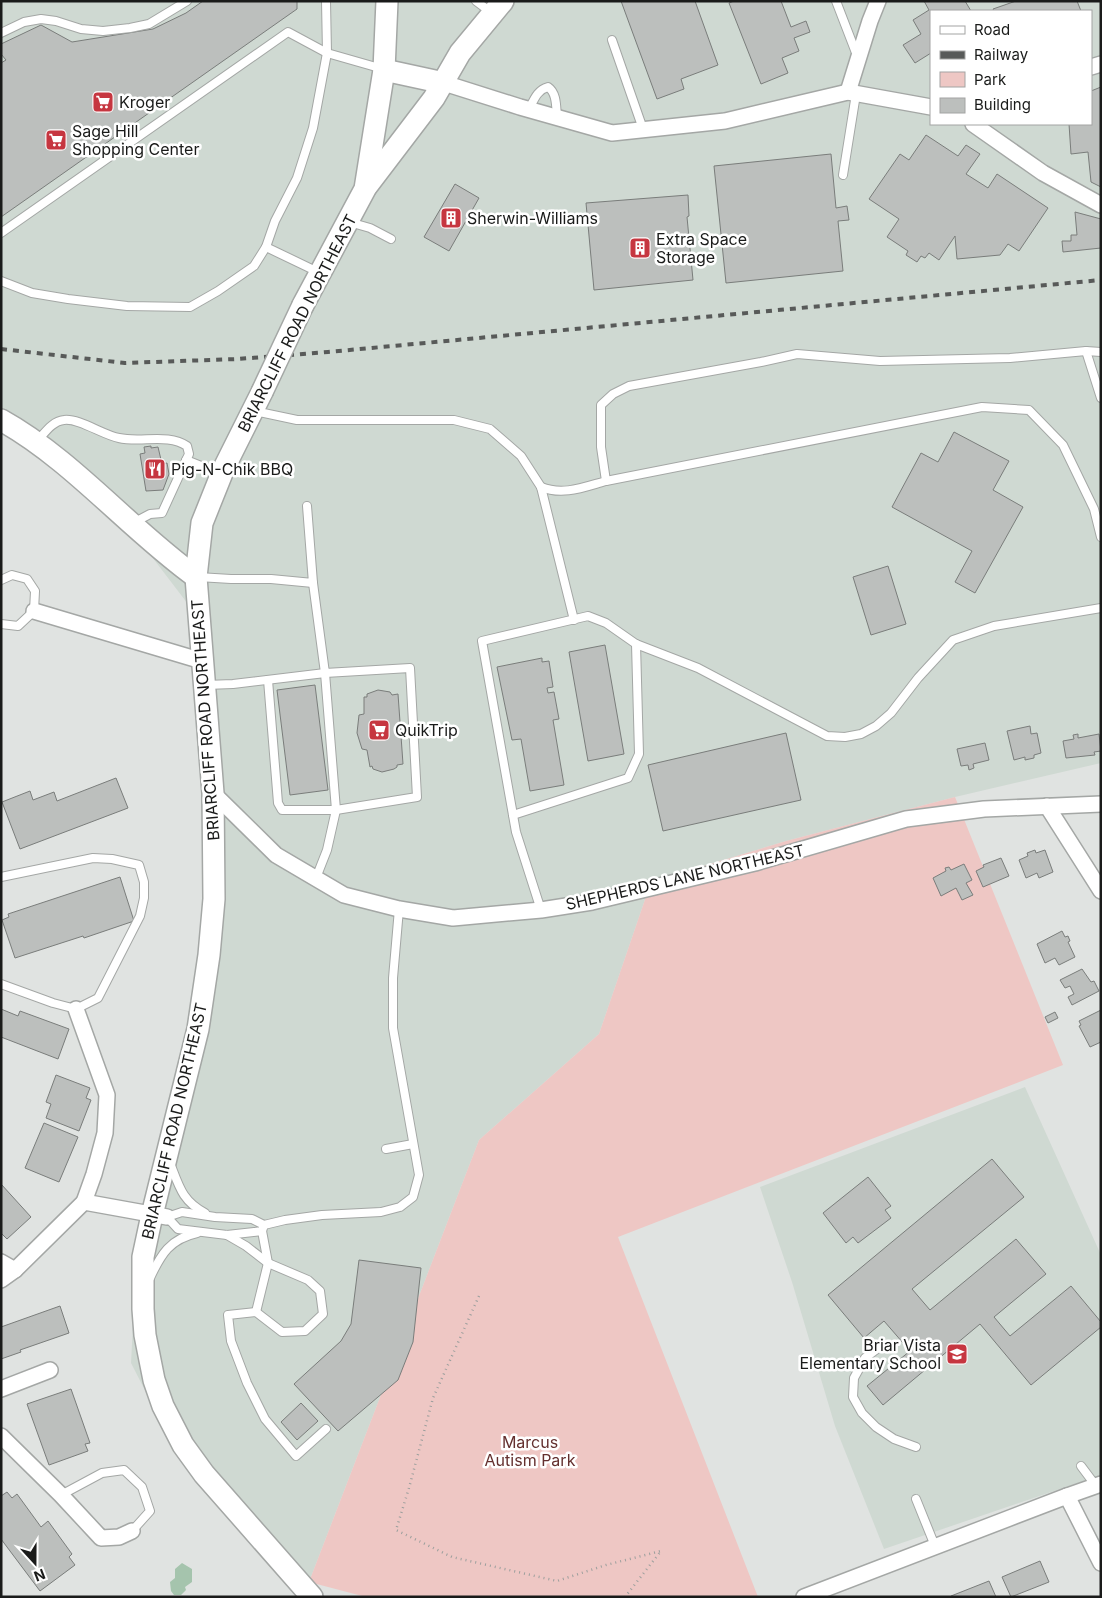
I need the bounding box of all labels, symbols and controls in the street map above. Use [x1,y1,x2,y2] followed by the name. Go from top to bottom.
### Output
[930,10,1092,125] legend
[974,20,1010,39] text: Road
[974,45,1029,64] text: Railway
[974,70,1007,89] text: Park
[91,90,115,114] supermarket icon: Kroger
[119,92,170,112] place label: Kroger
[974,95,1031,114] text: Building
[72,121,199,159] place label: Sage Hill Shopping Center
[44,128,68,152] supermarket icon: Sage Hill Shopping Center
[439,206,463,230] building icon: Sherwin-Williams
[467,208,598,228] place label: Sherwin-Williams
[233,211,361,435] street label: BRIARCLIFF ROAD NORTHEAST
[656,229,747,267] place label: Extra Space Storage
[628,236,652,260] building icon: Extra Space Storage
[143,457,167,481] restaurant icon: Pig-N-Chik BBQ
[171,459,293,479] place label: Pig-N-Chik BBQ
[187,599,223,841] street label: BRIARCLIFF ROAD NORTHEAST
[367,718,391,742] supermarket icon: QuikTrip
[395,720,458,740] place label: QuikTrip
[564,840,806,914] street label: SHEPHERDS LANE NORTHEAST
[137,1001,211,1241] street label: BRIARCLIFF ROAD NORTHEAST
[799,1335,941,1373] place label: Briar Vista Elementary School
[945,1342,969,1366] school or university icon: Briar Vista Elementary School
[485,1432,576,1470] park label: Marcus Autism Park
[10,1538,60,1588] north arrow
[32,1566,48,1585] text: N

